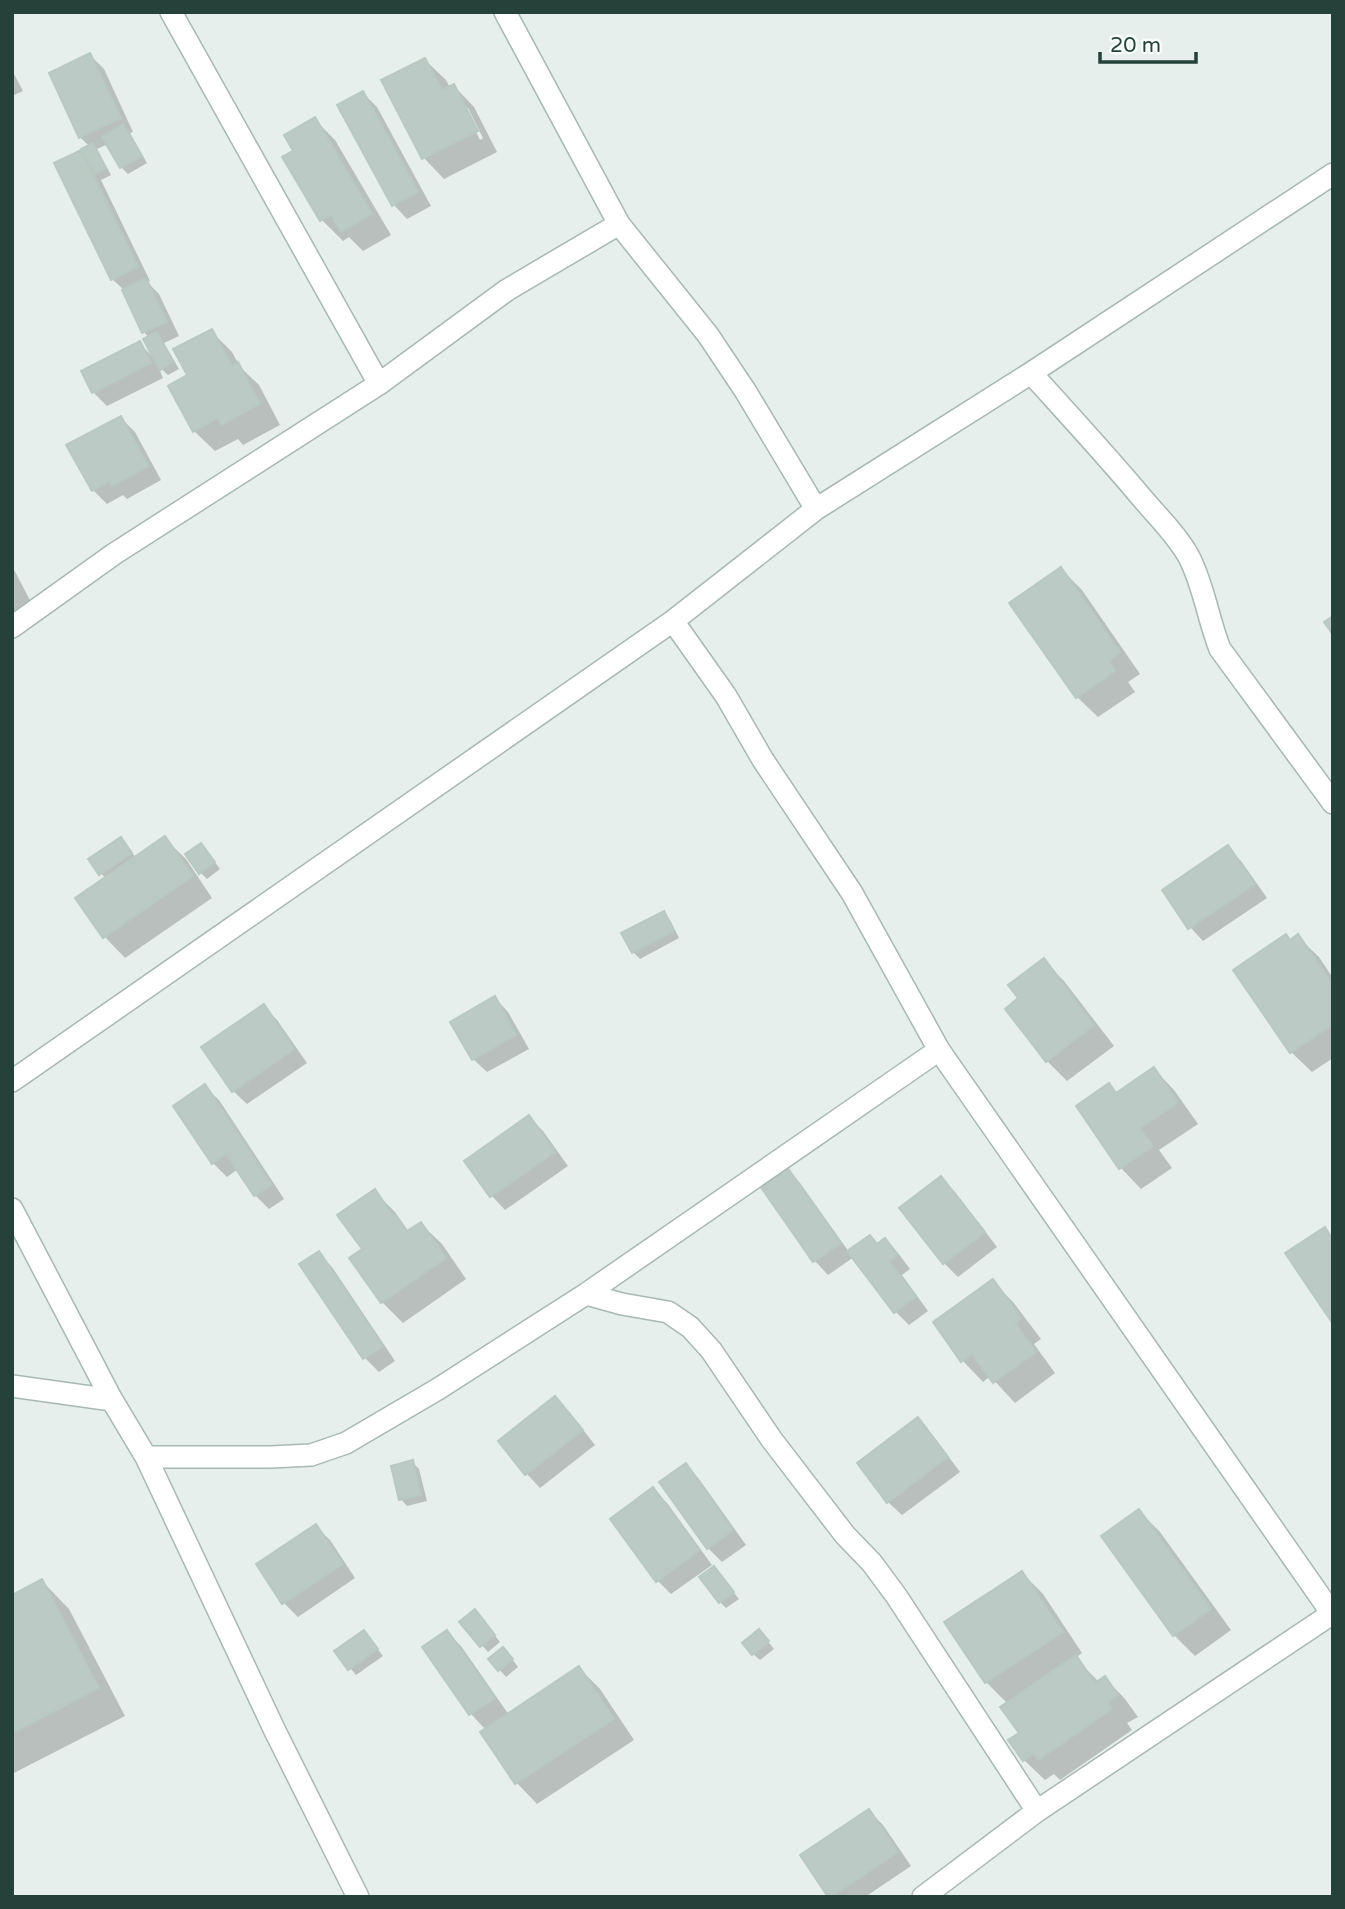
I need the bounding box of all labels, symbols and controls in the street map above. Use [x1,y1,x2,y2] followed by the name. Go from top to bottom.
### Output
[1100,21,1196,65] scale bar
[1110,33,1161,58] text: 20 m

